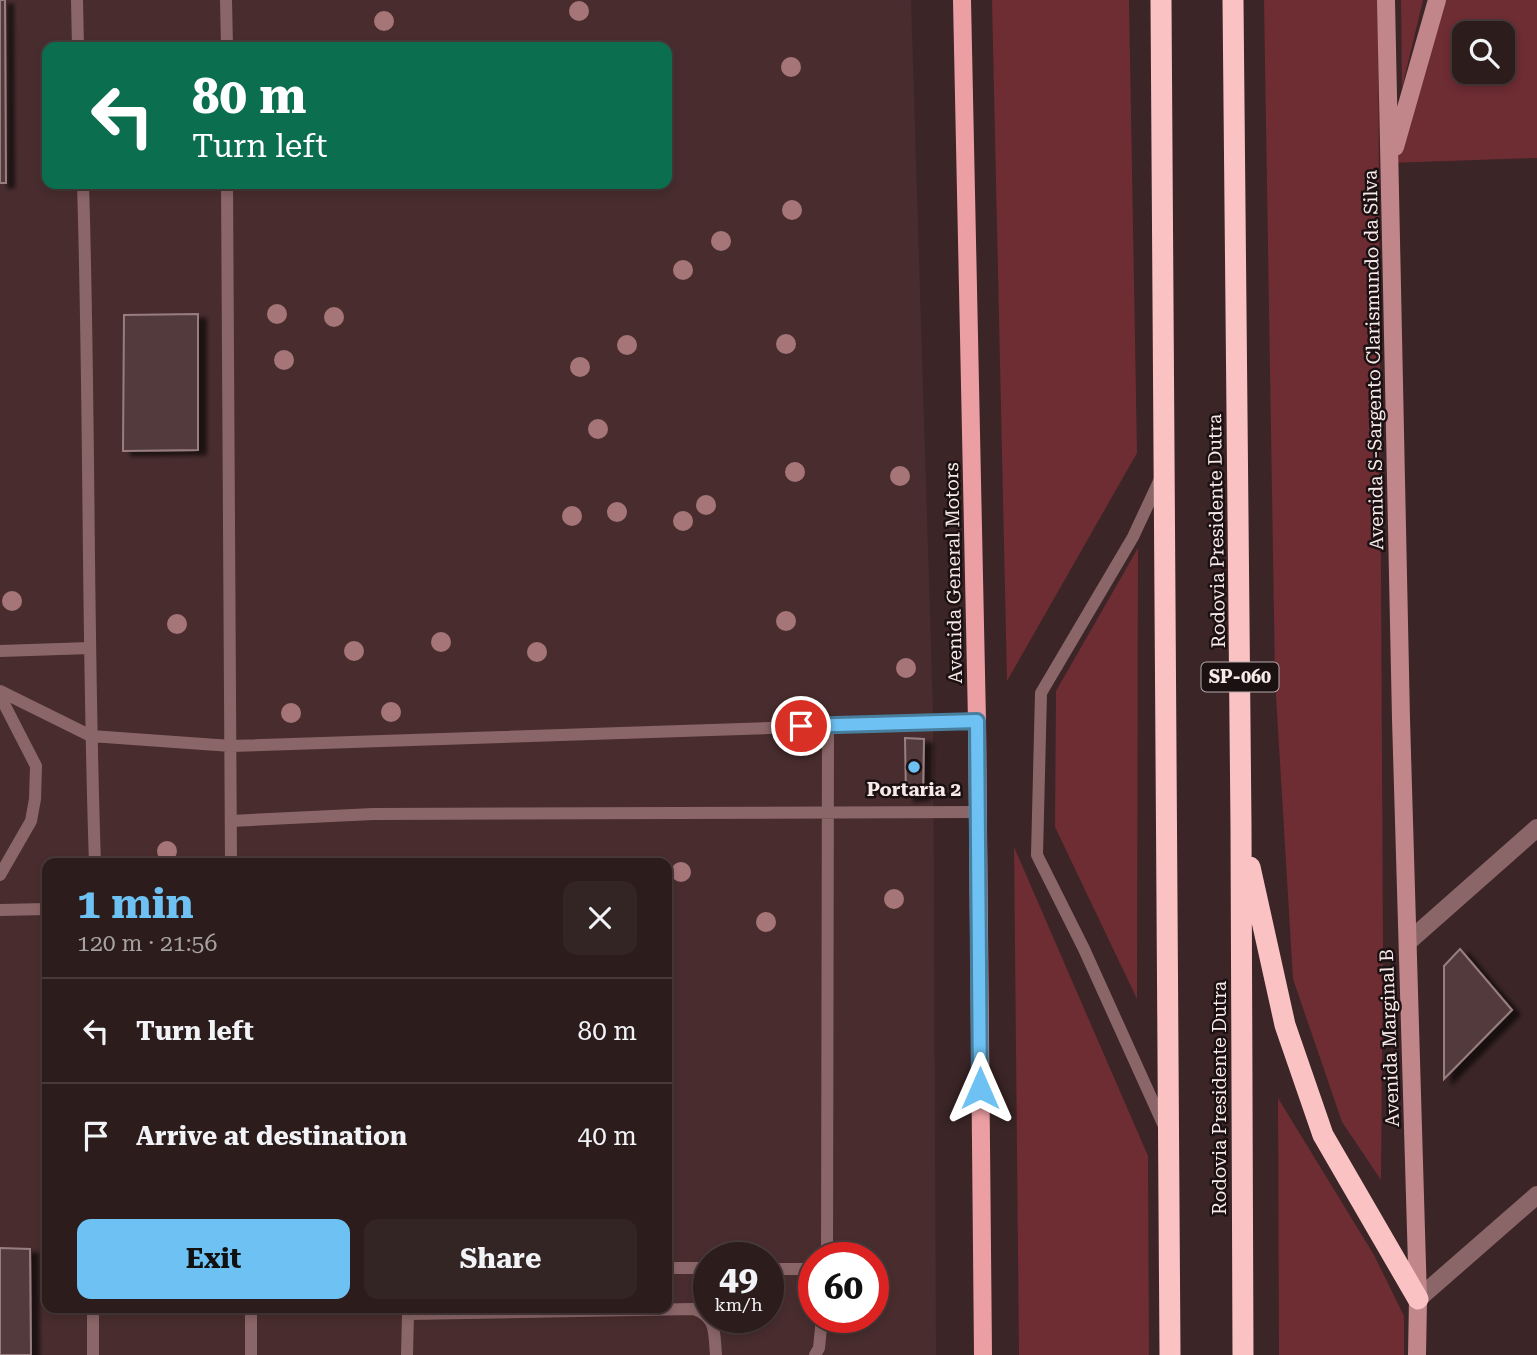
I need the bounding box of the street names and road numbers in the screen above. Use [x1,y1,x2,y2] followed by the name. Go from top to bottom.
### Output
[1359,169,1388,550] street label: Avenida S-Sargento Clarismundo da Silva
[1203,413,1230,648] street label: Rodovia Presidente Dutra
[940,462,967,684] street label: Avenida General Motors
[1202,662,1278,692] road number: SP-060
[1375,949,1404,1127] street label: Avenida Marginal B
[1208,980,1231,1215] street label: Rodovia Presidente Dutra

